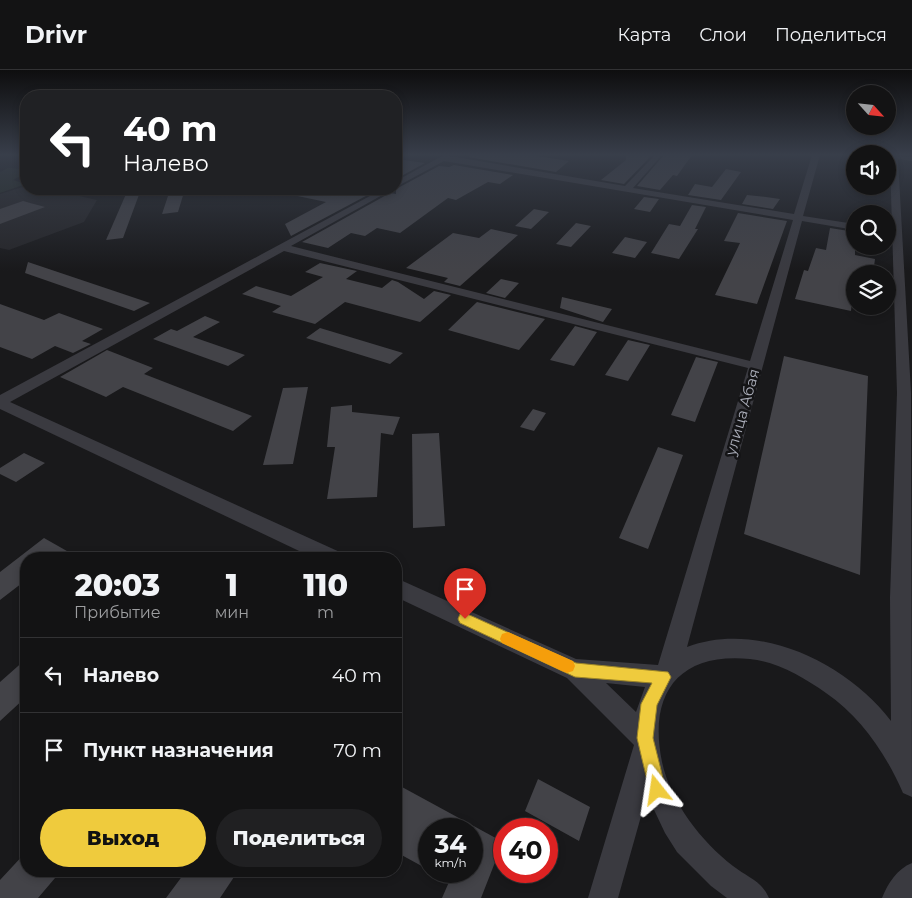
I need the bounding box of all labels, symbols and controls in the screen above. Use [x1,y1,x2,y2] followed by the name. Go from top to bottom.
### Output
[25,20,87,49] text: Drivr
[617,24,671,46] text: Карта
[699,24,747,46] text: Слои
[775,24,887,46] text: Поделиться
[846,85,896,135] north arrow
[846,85,896,315] map controls
[123,107,218,150] text: 40 m
[40,110,105,175] icon: left
[846,145,896,195] button: sound
[123,150,209,177] text: Налево
[846,205,896,255] button: search
[846,265,896,315] button: layers
[720,366,763,459] street label: улица Абая
[75,567,160,604] text: 20:03
[226,567,238,604] text: 1
[303,567,348,604] text: 110
[444,568,486,619] pin
[451,575,479,603] icon: arrive
[74,603,161,622] text: Прибытие
[215,603,249,622] text: мин
[317,603,334,622] text: m
[40,661,68,689] icon: left
[83,664,159,687] text: Налево
[332,664,382,687] text: 40 m
[40,736,68,764] icon: arrive
[83,739,274,762] text: Пункт назначения
[333,739,382,762] text: 70 m
[630,763,682,815] position arrow
[40,809,206,867] button: Выход
[216,809,382,867] button: Поделиться
[493,818,558,883] speed limit sign: 40
[434,829,467,859] text: 34
[434,855,467,870] text: km/h

